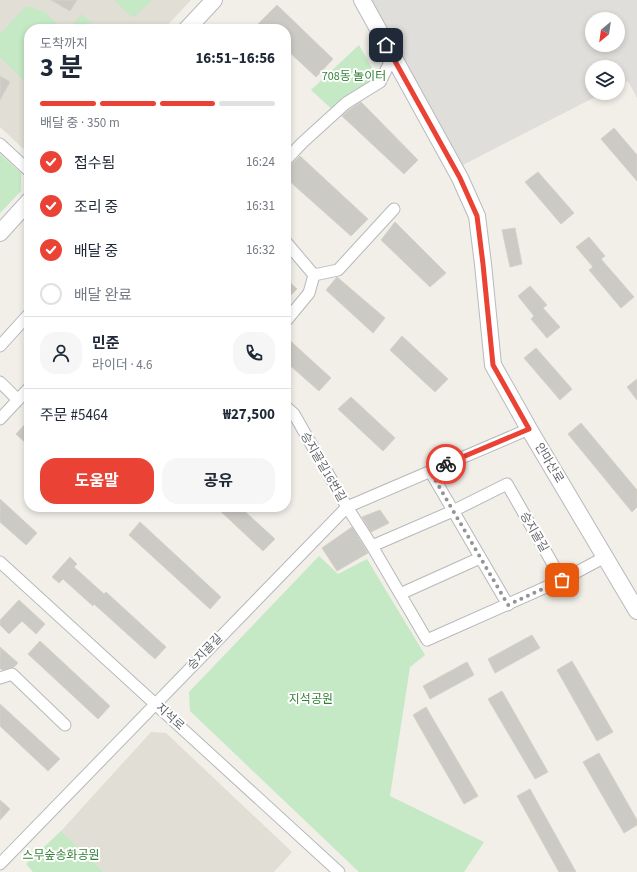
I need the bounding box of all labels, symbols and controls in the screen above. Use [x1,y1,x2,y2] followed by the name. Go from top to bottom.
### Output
[585,12,625,52] north arrow
[585,12,625,100] map controls
[369,28,403,62] pin
[375,34,397,56] icon: home
[40,35,88,53] text: 도착까지
[195,48,275,69] text: 16:51–16:56
[40,49,83,86] text: 3 분
[585,60,625,100] button: layers
[322,68,386,85] park label: 708동 놀이터
[40,114,120,132] text: 배달 중 · 350 m
[40,151,62,173] icon: check
[74,153,115,174] text: 접수됨
[246,153,275,171] text: 16:24
[40,195,62,217] icon: check
[74,197,118,218] text: 조리 중
[246,197,275,215] text: 16:31
[40,239,62,261] icon: check
[74,241,118,262] text: 배달 중
[246,241,275,259] text: 16:32
[74,285,132,306] text: 배달 완료
[40,332,82,374] button: person
[233,332,275,374] button: phone
[92,333,120,354] text: 민준
[92,356,152,374] text: 라이더 · 4.6
[223,404,275,425] text: ₩27,500
[40,405,108,426] text: 주문 #5464
[296,429,350,505] street label: 승지골길16번길
[530,440,568,486] street label: 안마산로
[426,444,466,484] courier
[435,453,457,475] icon: bike
[40,458,154,504] button: 도움말
[162,458,275,504] button: 공유
[516,509,552,555] street label: 승지골길
[545,563,579,597] pin
[551,569,573,591] icon: bag
[184,630,226,674] street label: 승지골길
[289,691,333,708] park label: 지석공원
[152,700,188,734] street label: 지석로
[22,847,100,864] park label: 스무숲송화공원

